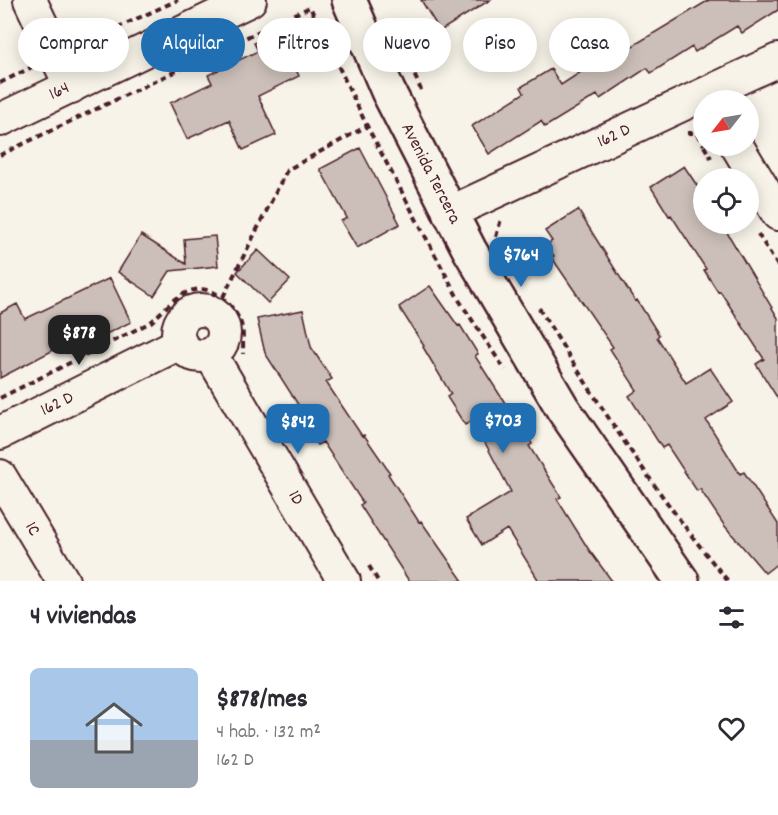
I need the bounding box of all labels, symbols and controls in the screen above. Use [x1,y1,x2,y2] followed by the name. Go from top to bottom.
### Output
[18,18,129,72] chip: Comprar
[141,18,245,72] chip: Alquilar
[257,18,351,72] chip: Filtros
[363,18,451,72] chip: Nuevo
[463,18,537,72] chip: Piso
[549,18,630,72] chip: Casa
[45,76,74,107] street label: 164
[693,90,759,156] north arrow
[693,90,759,234] map controls
[593,118,635,155] street label: 162 D
[394,119,467,229] street label: Avenida Tercera
[693,168,759,234] button: locate
[485,237,557,288] pin: $764
[503,242,539,270] text: $764
[43,315,115,366] pin: $878
[62,320,96,348] text: $878
[36,386,78,423] street label: 162 D
[467,403,539,454] pin: $703
[262,404,334,455] pin: $842
[484,408,522,436] text: $703
[280,409,316,437] text: $842
[281,486,309,510] street label: 1D
[18,517,46,541] street label: 1C
[30,599,137,636] text: 4 viviendas
[715,601,748,634] icon: filters
[216,682,308,719] text: $878/mes
[78,692,150,764] icon: home
[715,712,748,745] icon: heart
[216,719,321,747] text: 4 hab. · 132 m²
[216,747,254,775] text: 162 D

